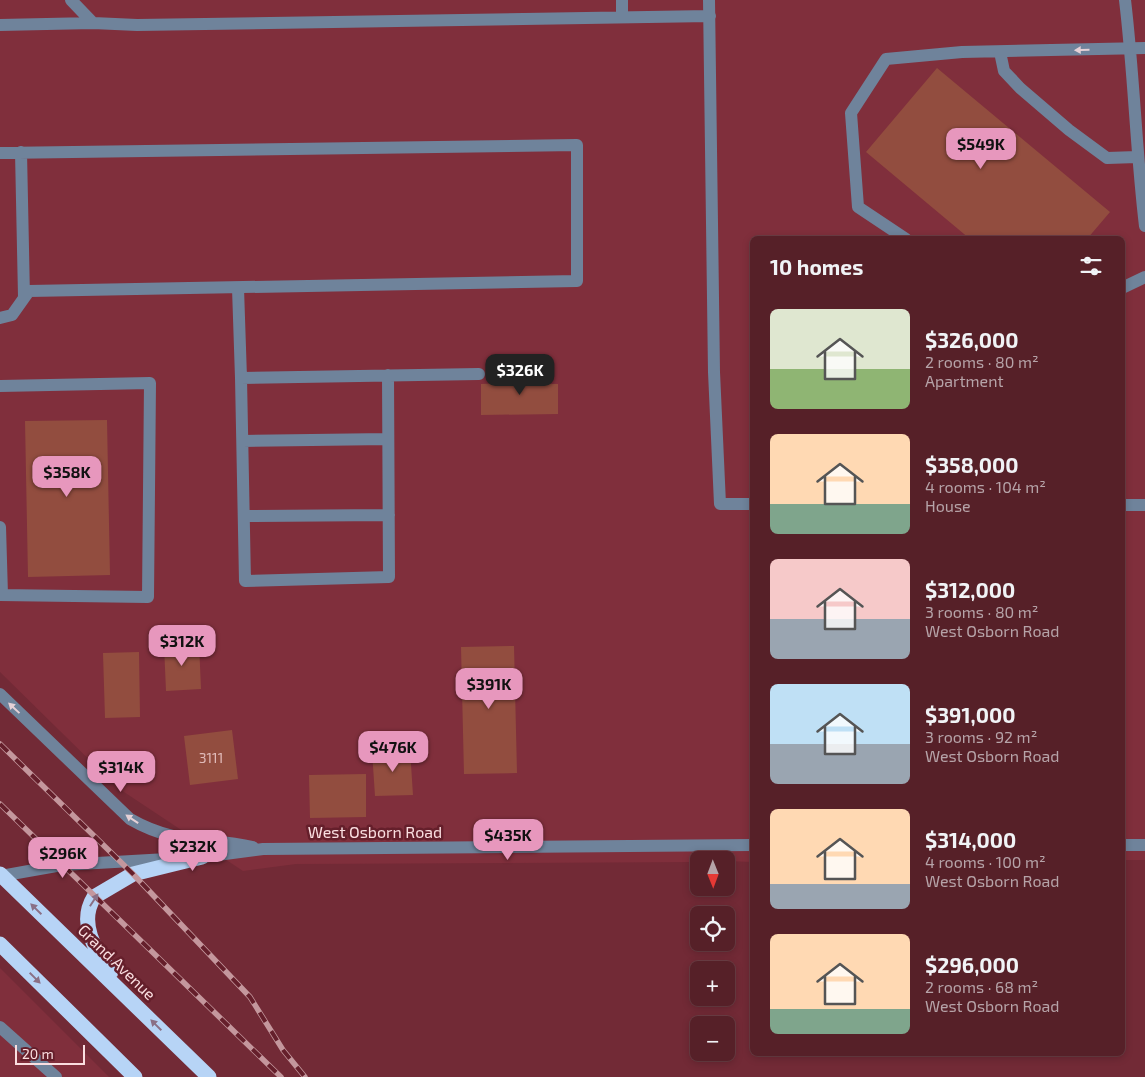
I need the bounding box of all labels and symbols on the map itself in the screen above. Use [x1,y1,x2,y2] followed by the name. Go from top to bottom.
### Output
[1073,46,1089,54] one-way arrow
[946,128,1016,170] pin: $549K
[485,354,555,396] pin: $326K
[32,456,102,498] pin: $358K
[147,624,217,667] pin: $312K
[454,668,524,710] pin: $391K
[8,702,20,714] one-way arrow
[358,730,428,773] pin: $476K
[199,749,223,766] house number: 3111
[86,750,156,793] pin: $314K
[125,814,139,824] one-way arrow
[473,818,543,861] pin: $435K
[308,822,442,841] street label: West Osborn Road
[158,830,228,872] pin: $232K
[28,836,98,879] pin: $296K
[690,851,735,896] north arrow
[90,893,99,907] one-way arrow
[31,903,43,915] one-way arrow
[75,920,160,1003] street label: Grand Avenue
[28,972,40,984] one-way arrow
[150,1019,162,1031] one-way arrow
[15,1042,85,1065] scale bar

